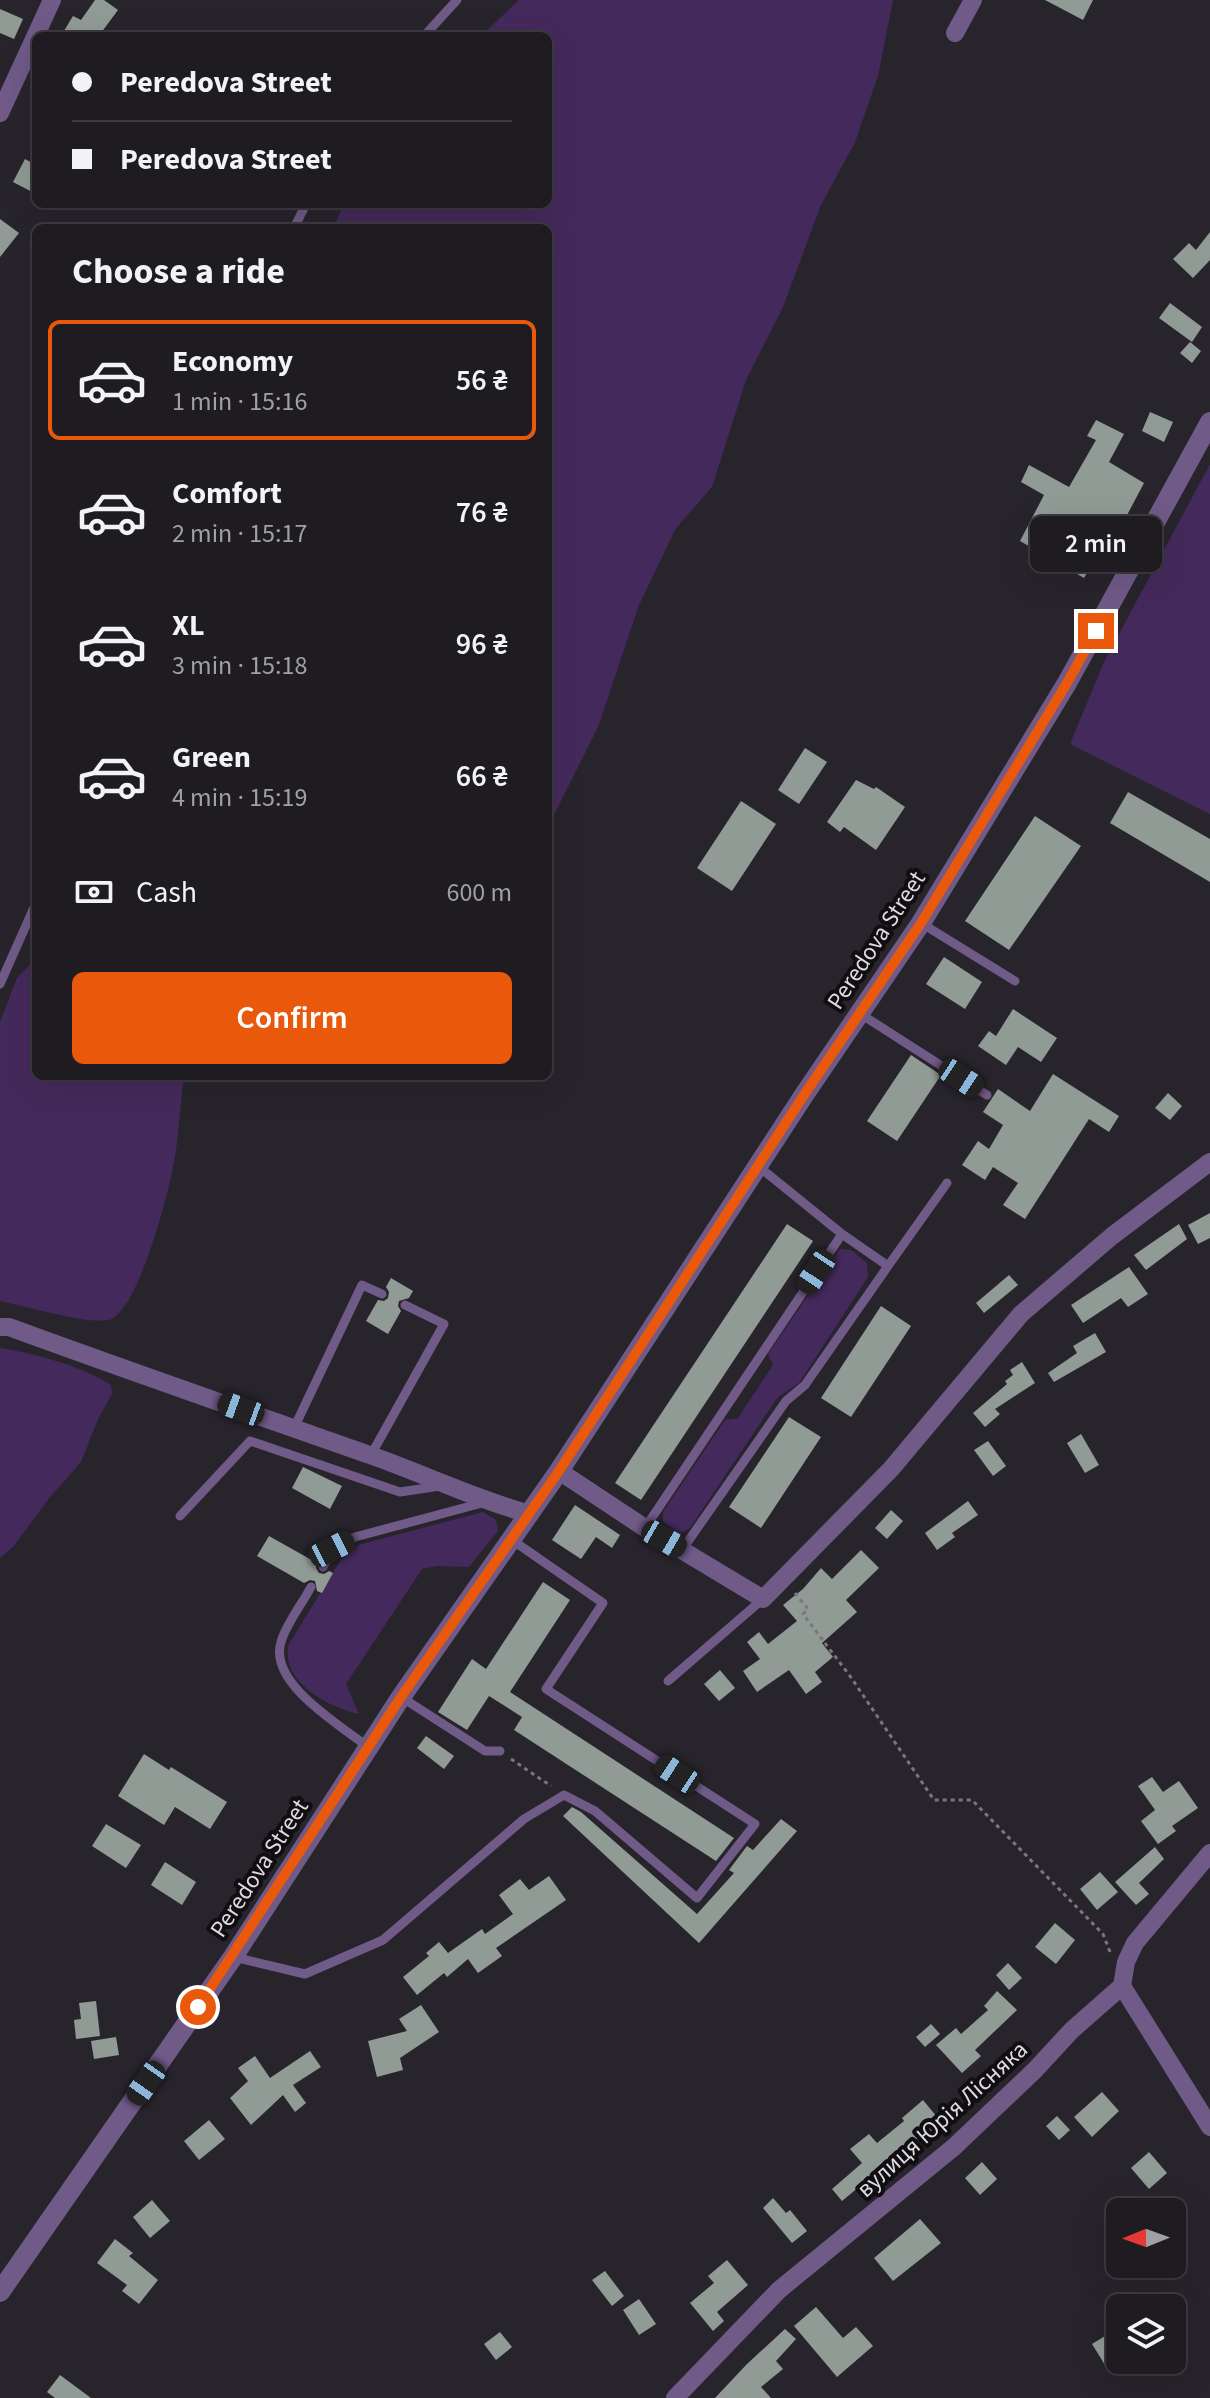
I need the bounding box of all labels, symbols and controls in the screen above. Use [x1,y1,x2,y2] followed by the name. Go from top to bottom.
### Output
[120,61,332,104] text: Peredova Street
[120,138,332,181] text: Peredova Street
[72,246,285,297] text: Choose a ride
[172,340,293,383] text: Economy
[76,344,148,416] icon: car
[456,359,508,402] text: 56 ₴
[172,383,307,420] text: 1 min · 15:16
[172,472,282,515] text: Comfort
[76,476,148,548] icon: car
[456,491,508,534] text: 76 ₴
[172,515,307,552] text: 2 min · 15:17
[1030,515,1162,571] callout: 2 min
[1065,525,1127,562] text: 2 min
[172,604,205,647] text: XL
[76,608,148,680] icon: car
[1078,613,1114,649] route end
[456,623,508,666] text: 96 ₴
[172,647,307,684] text: 3 min · 15:18
[172,736,251,779] text: Green
[76,740,148,812] icon: car
[456,755,508,798] text: 66 ₴
[172,779,307,816] text: 4 min · 15:19
[818,864,934,1016] street label: Peredova Street
[72,870,116,914] icon: cash
[136,871,197,914] text: Cash
[446,874,512,911] text: 600 m
[72,972,512,1064] button: Confirm
[934,1055,988,1101] car
[793,1245,839,1299] car
[214,1390,268,1428] car
[637,1517,691,1561] car
[305,1527,359,1571] car
[650,1751,704,1797] car
[201,1792,317,1944] street label: Peredova Street
[180,1989,216,2025] route start
[849,2033,1036,2206] street label: вулиця Юрія Лісняка
[122,2056,170,2110] car
[1106,2198,1186,2278] north arrow
[1106,2198,1186,2374] map controls
[1106,2294,1186,2374] button: layers

